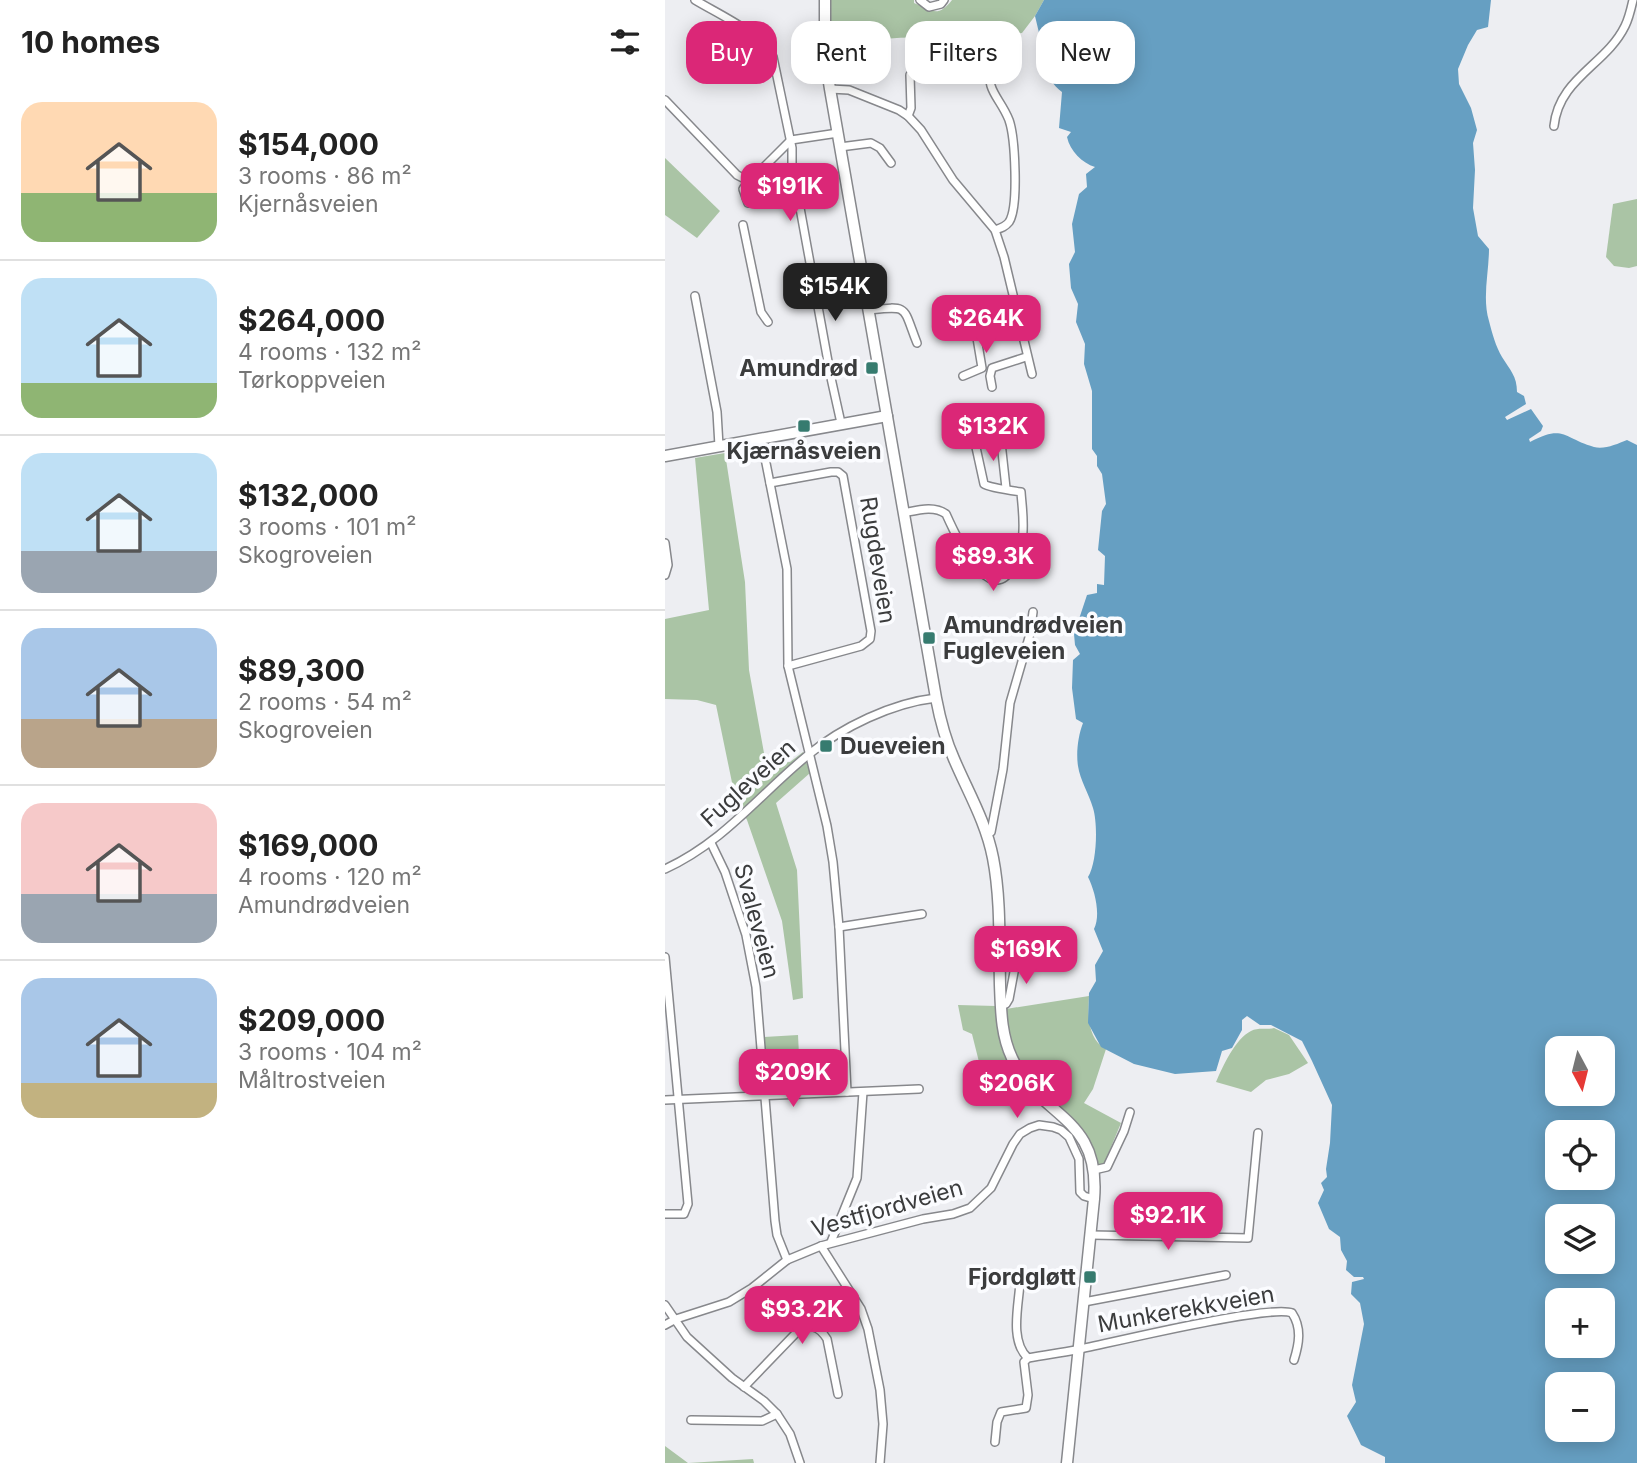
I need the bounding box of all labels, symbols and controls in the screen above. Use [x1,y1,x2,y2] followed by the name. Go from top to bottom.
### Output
[686,21,777,84] chip: Buy
[791,21,891,84] chip: Rent
[905,21,1022,84] chip: Filters
[1036,21,1135,84] chip: New
[606,23,644,61] icon: filters
[21,24,160,60] text: 10 homes
[238,126,379,162] text: $154,000
[77,130,161,214] icon: home
[238,162,412,190] text: 3 rooms · 86 m²
[741,164,839,223] pin: $191K
[757,172,823,200] text: $191K
[238,190,379,218] text: Kjernåsveien
[786,264,884,323] pin: $154K
[799,272,871,300] text: $154K
[937,296,1035,355] pin: $264K
[238,302,385,338] text: $264,000
[948,304,1024,332] text: $264K
[77,306,161,390] icon: home
[238,338,421,366] text: 4 rooms · 132 m²
[739,354,858,382] place label: Amundrød
[864,360,880,376] marker: Amundrød
[238,366,386,394] text: Tørkoppveien
[944,404,1042,463] pin: $132K
[958,412,1028,440] text: $132K
[796,418,812,434] marker: Kjærnåsveien
[726,437,882,465] place label: Kjærnåsveien
[238,477,379,513] text: $132,000
[77,481,161,565] icon: home
[854,495,902,625] street label: Rugdeveien
[238,513,416,541] text: 3 rooms · 101 m²
[936,534,1050,593] pin: $89.3K
[238,541,373,569] text: Skogroveien
[952,542,1034,570] text: $89.3K
[943,611,1123,665] place label: Amundrødveien Fugleveien
[921,630,937,646] marker: Amundrødveien Fugleveien
[238,652,365,688] text: $89,300
[77,656,161,740] icon: home
[238,688,412,716] text: 2 rooms · 54 m²
[238,716,373,744] text: Skogroveien
[840,732,946,760] place label: Dueveien
[695,733,801,833] street label: Fugleveien
[818,738,834,754] marker: Dueveien
[238,827,379,863] text: $169,000
[77,831,161,915] icon: home
[728,861,786,981] street label: Svaleveien
[238,863,422,891] text: 4 rooms · 120 m²
[238,891,410,919] text: Amundrødveien
[977,926,1075,986] pin: $169K
[990,935,1062,963] text: $169K
[238,1002,385,1038] text: $209,000
[77,1006,161,1090] icon: home
[1545,1036,1615,1106] north arrow
[1545,1036,1615,1442] map controls
[238,1038,422,1066] text: 3 rooms · 104 m²
[744,1050,842,1109] pin: $209K
[755,1058,831,1086] text: $209K
[968,1060,1066,1120] pin: $206K
[238,1066,386,1094] text: Måltrostveien
[979,1069,1055,1097] text: $206K
[1545,1120,1615,1190] button: locate
[808,1173,966,1243] street label: Vestfjordveien
[1111,1192,1225,1252] pin: $92.1K
[1130,1201,1206,1229] text: $92.1K
[1545,1204,1615,1274] button: layers
[968,1263,1077,1291] place label: Fjordgløtt
[1082,1269,1098,1285] marker: Fjordgløtt
[1095,1280,1277,1338] street label: Munkerekkveien
[745,1286,859,1346] pin: $93.2K
[1545,1288,1615,1358] button: +
[760,1295,844,1323] text: $93.2K
[1545,1372,1615,1442] button: −

